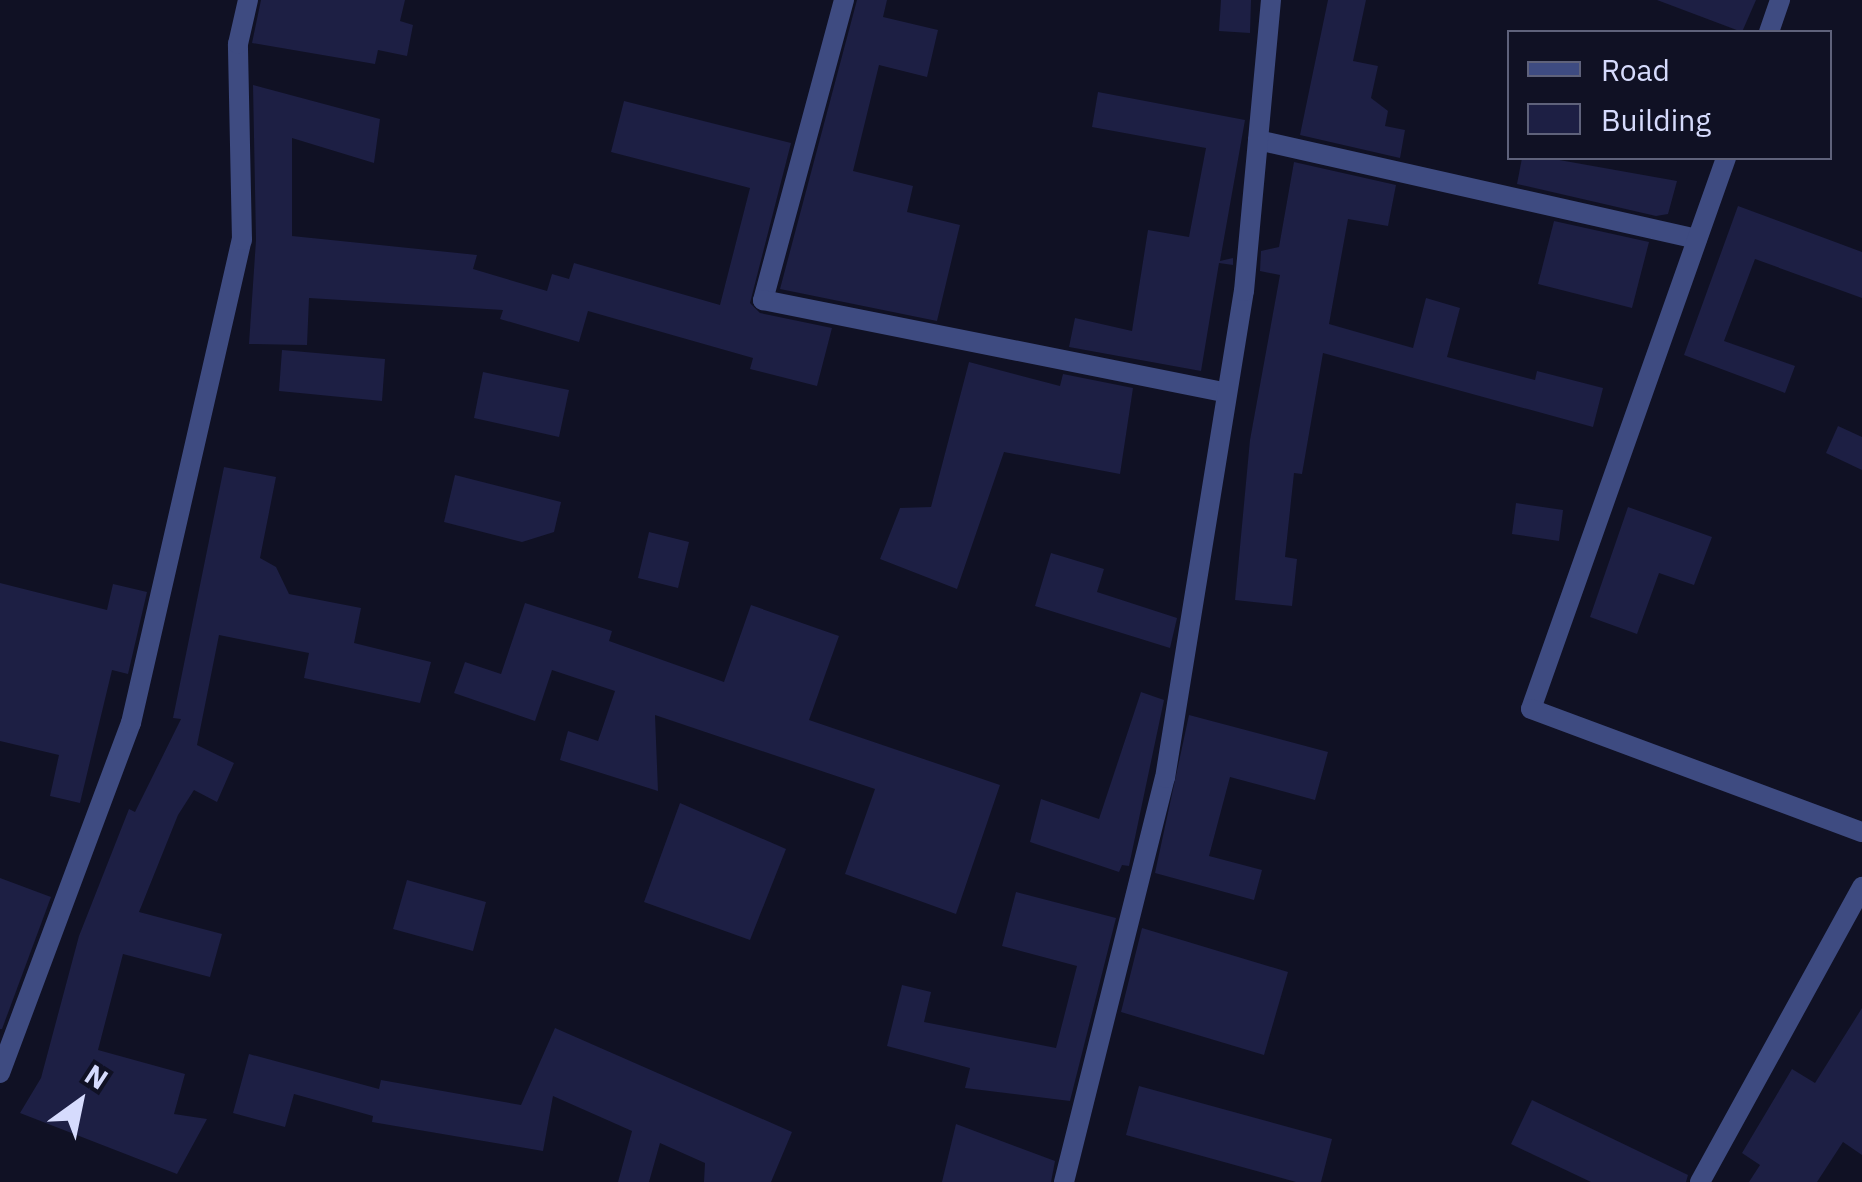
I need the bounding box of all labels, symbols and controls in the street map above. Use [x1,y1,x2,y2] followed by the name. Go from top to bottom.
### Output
[1507,30,1832,160] legend
[1601,50,1670,89] text: Road
[1601,100,1711,139] text: Building
[30,1052,130,1152] north arrow
[78,1055,115,1097] text: N

